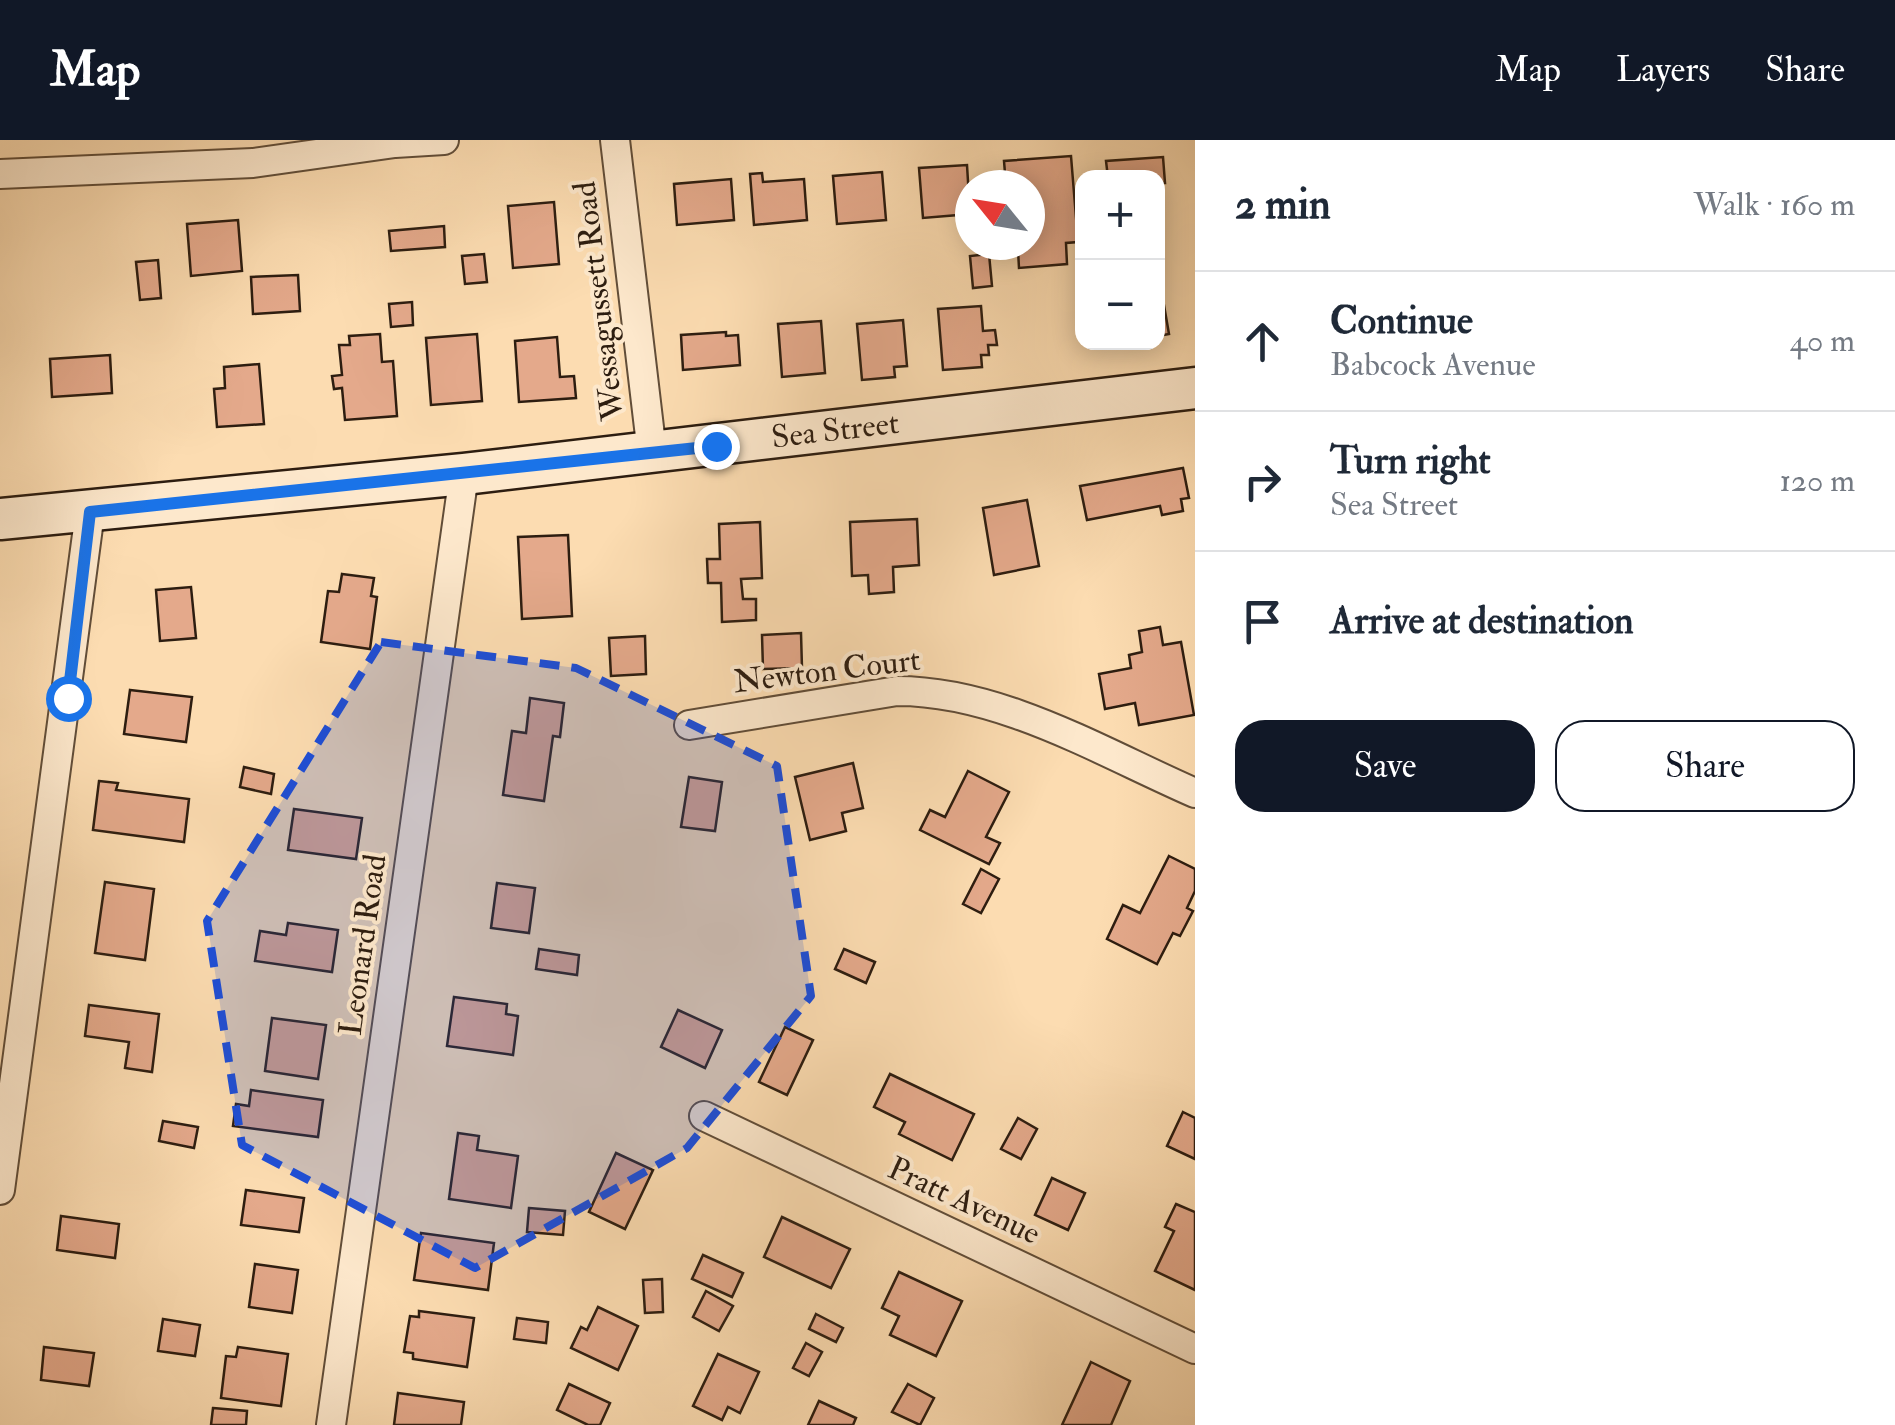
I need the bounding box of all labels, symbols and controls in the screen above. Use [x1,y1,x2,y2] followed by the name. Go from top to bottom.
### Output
[50,40,140,100] text: Map
[1495,48,1561,92] text: Map
[1616,48,1710,92] text: Layers
[1765,48,1845,92] text: Share
[955,170,1045,260] north arrow
[1075,170,1165,350] map controls
[1075,170,1165,260] button: +
[564,179,634,424] street label: Wessagussett Road
[1235,179,1331,231] text: 2 min
[1693,185,1855,225] text: Walk · 160 m
[1075,260,1165,350] button: −
[1330,297,1473,345] text: Continue
[1235,314,1290,369] icon: ahead
[1790,321,1855,361] text: 40 m
[1330,345,1536,385] text: Babcock Avenue
[769,403,901,458] street label: Sea Street
[694,424,740,470] route end
[1330,437,1491,485] text: Turn right
[1235,454,1290,509] icon: right
[1779,461,1855,501] text: 120 m
[1330,485,1458,525] text: Sea Street
[1235,594,1290,649] icon: arrive
[1330,597,1634,645] text: Arrive at destination
[731,640,923,702] street label: Newton Court
[46,676,92,722] route start
[1235,720,1535,812] button: Save
[1555,720,1855,812] button: Share
[330,851,396,1038] street label: Leonard Road
[881,1148,1047,1254] street label: Pratt Avenue

